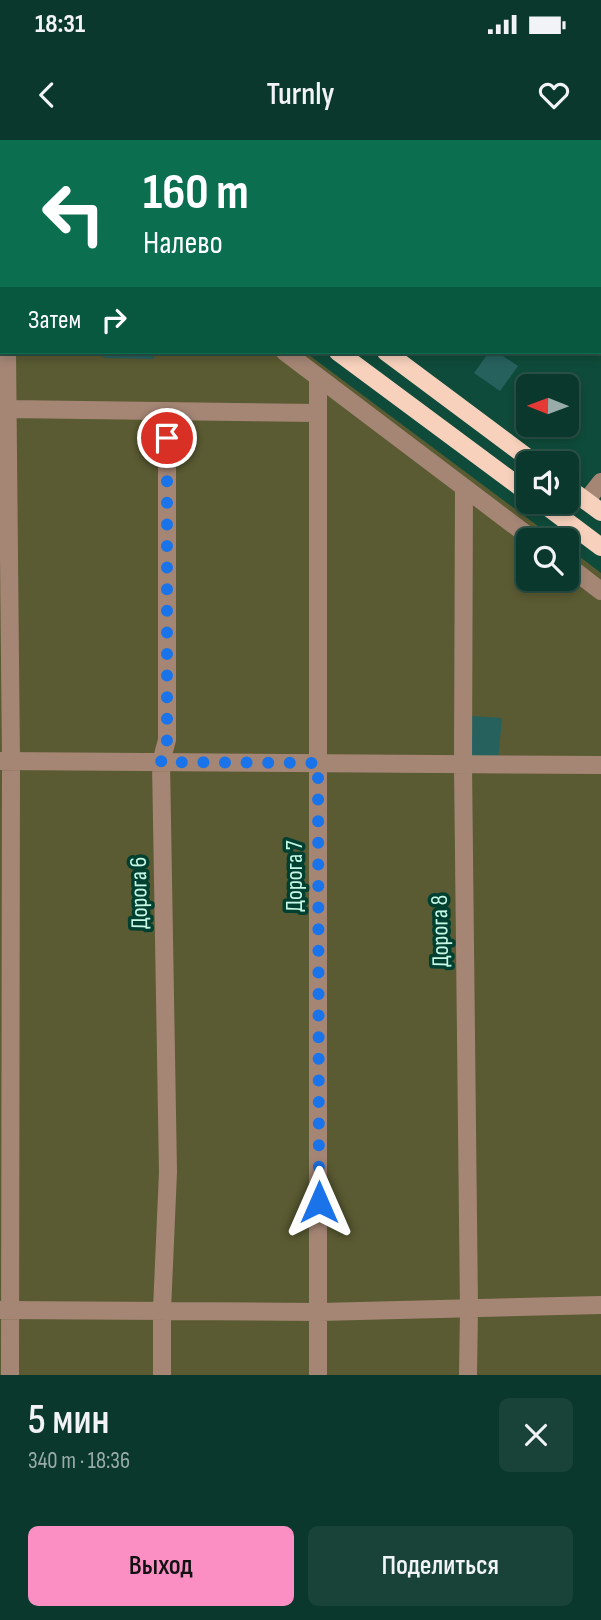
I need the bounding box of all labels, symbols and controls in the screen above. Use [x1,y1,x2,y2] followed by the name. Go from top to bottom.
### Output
[35,9,85,40] text: 18:31
[266,75,335,114] text: Turnly
[28,76,66,114] icon: back
[535,76,573,114] icon: heart
[143,164,249,223] text: 160 m
[28,168,119,259] icon: left
[143,224,223,263] text: Налево
[95,301,133,339] icon: right
[28,305,81,336] text: Затем
[516,374,579,438] north arrow
[516,374,579,591] map controls
[137,408,197,468] pin
[148,419,186,457] icon: arrive
[516,451,579,514] button: sound
[516,528,579,591] button: search
[280,840,309,912] street label: Дорога 7
[124,857,154,929] street label: Дорога 6
[425,895,455,967] street label: Дорога 8
[282,1165,356,1239] position arrow
[28,1395,110,1446] text: 5 мин
[499,1398,573,1472] button: close
[28,1447,130,1475] text: 340 m · 18:36
[28,1526,294,1606] button: Выход
[308,1526,573,1606] button: Поделиться

